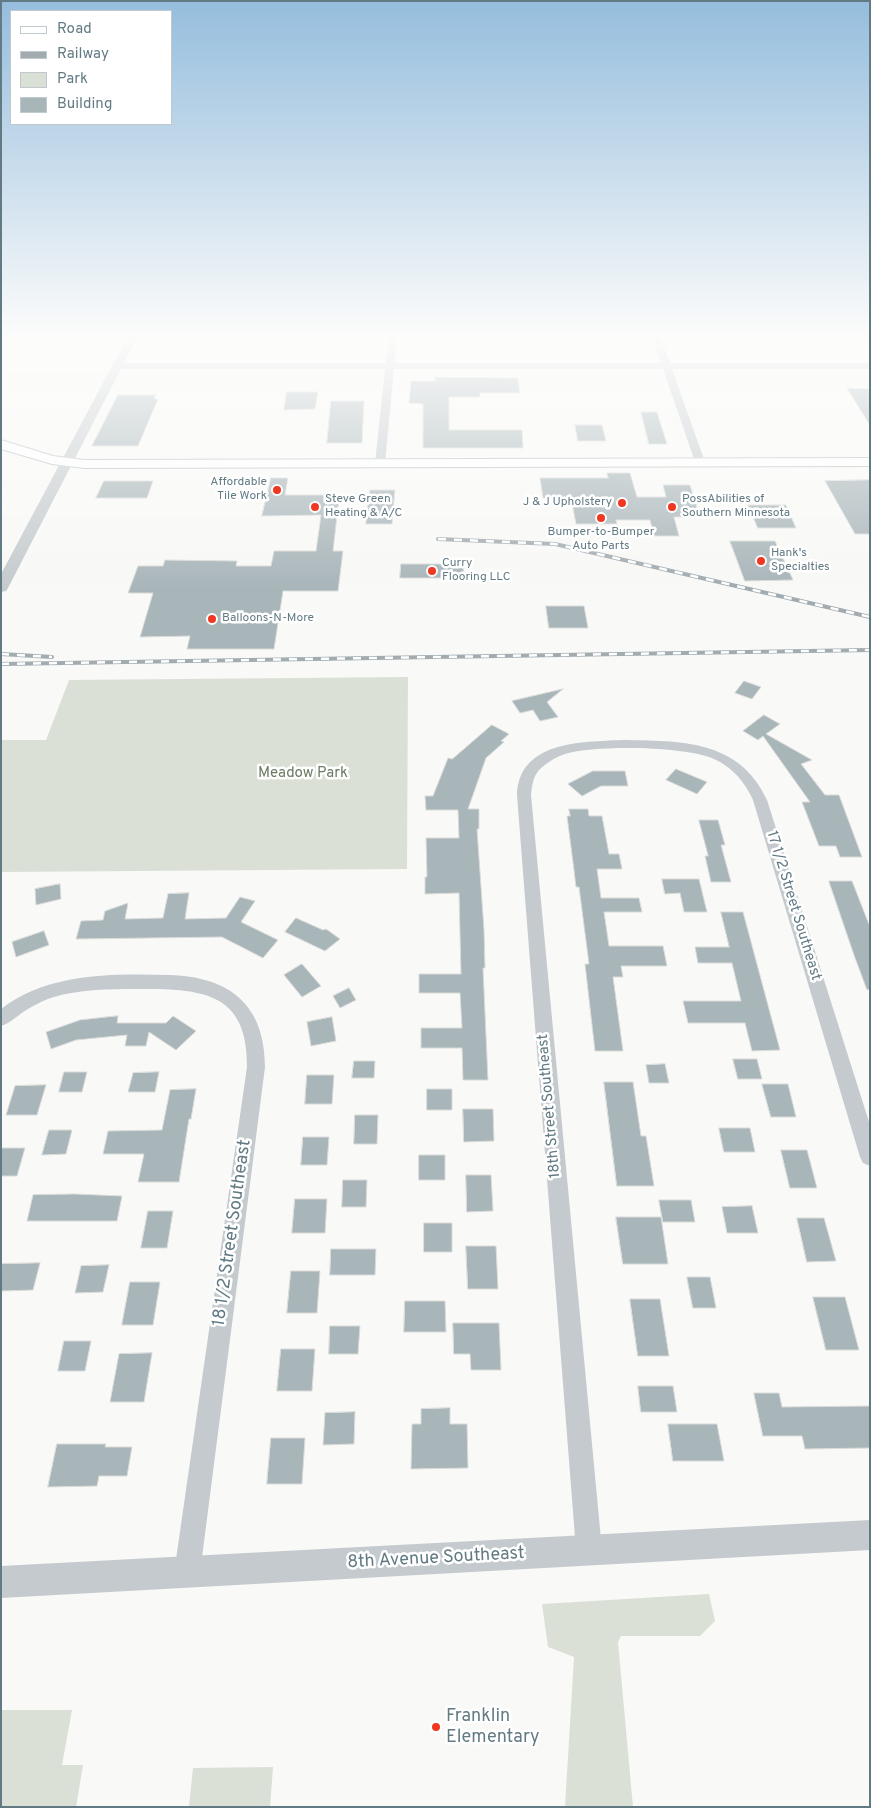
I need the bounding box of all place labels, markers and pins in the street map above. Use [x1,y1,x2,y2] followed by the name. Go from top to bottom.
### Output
[210,476,267,504] place label: Affordable Tile Work
[271,484,283,496] marker: Affordable Tile Work
[325,493,402,521] place label: Steve Green Heating & A/C
[682,493,790,521] place label: PossAbilities of Southern Minnesota
[523,496,612,510] place label: J & J Upholstery
[616,497,628,509] marker: J & J Upholstery
[309,501,321,513] marker: Steve Green Heating & A/C
[666,501,678,513] marker: PossAbilities of Southern Minnesota
[595,512,607,524] marker: Bumper-to-Bumper Auto Parts
[548,526,654,554] place label: Bumper-to-Bumper Auto Parts
[771,547,830,575] place label: Hank's Specialties
[755,555,767,567] marker: Hank's Specialties
[442,557,511,585] place label: Curry Flooring LLC
[426,565,438,577] marker: Curry Flooring LLC
[222,612,314,626] place label: Balloons-N-More
[206,613,218,625] marker: Balloons-N-More
[446,1706,540,1748] place label: Franklin Elementary
[430,1721,442,1733] marker: Franklin Elementary

